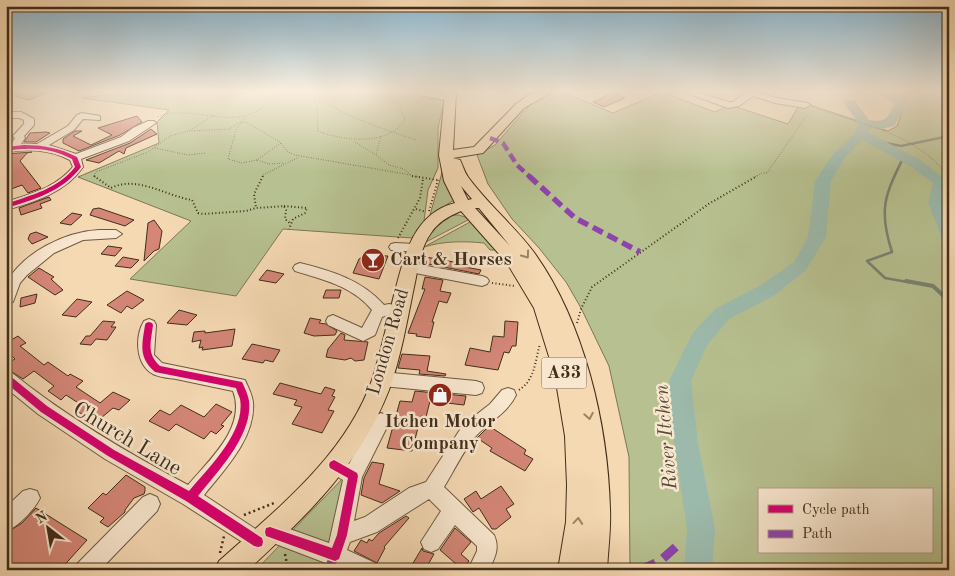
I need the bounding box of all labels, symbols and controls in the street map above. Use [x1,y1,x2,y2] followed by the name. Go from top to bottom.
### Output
[360,247,386,273] bar icon: Cart & Horses
[520,249,529,259] one-way arrow
[390,251,512,270] place label: Cart & Horses
[365,287,413,397] street label: London Road
[542,358,586,388] road number: A33
[427,382,453,408] shop icon: Itchen Motor Company
[652,383,682,492] water label: River Itchen
[69,398,185,480] street label: Church Lane
[584,412,594,421] one-way arrow
[385,413,495,454] place label: Itchen Motor Company
[758,488,932,554] legend
[802,503,870,518] text: Cycle path
[22,504,72,554] north arrow
[34,509,50,526] text: N
[572,517,583,525] one-way arrow
[802,527,832,542] text: Path

